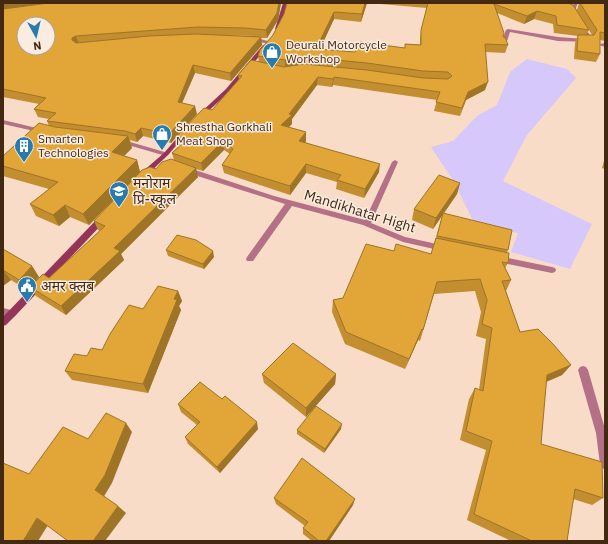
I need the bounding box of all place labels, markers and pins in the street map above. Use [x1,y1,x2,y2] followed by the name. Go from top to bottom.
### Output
[286,37,387,66] place label: Deurali Motorcycle Workshop
[261,41,283,69] shop icon: Deurali Motorcycle Workshop
[176,119,272,148] place label: Shrestha Gorkhali Meat Shop
[151,123,173,151] shop icon: Shrestha Gorkhali Meat Shop
[38,131,109,160] place label: Smarten Technologies
[13,135,35,163] building icon: Smarten Technologies
[133,174,176,209] place label: मनोराम प्रि-स्कूल
[108,180,130,208] school or university icon: मनोराम प्रि-स्कूल
[16,275,38,303] public building icon: अमर क्लब
[41,277,95,295] place label: अमर क्लब

